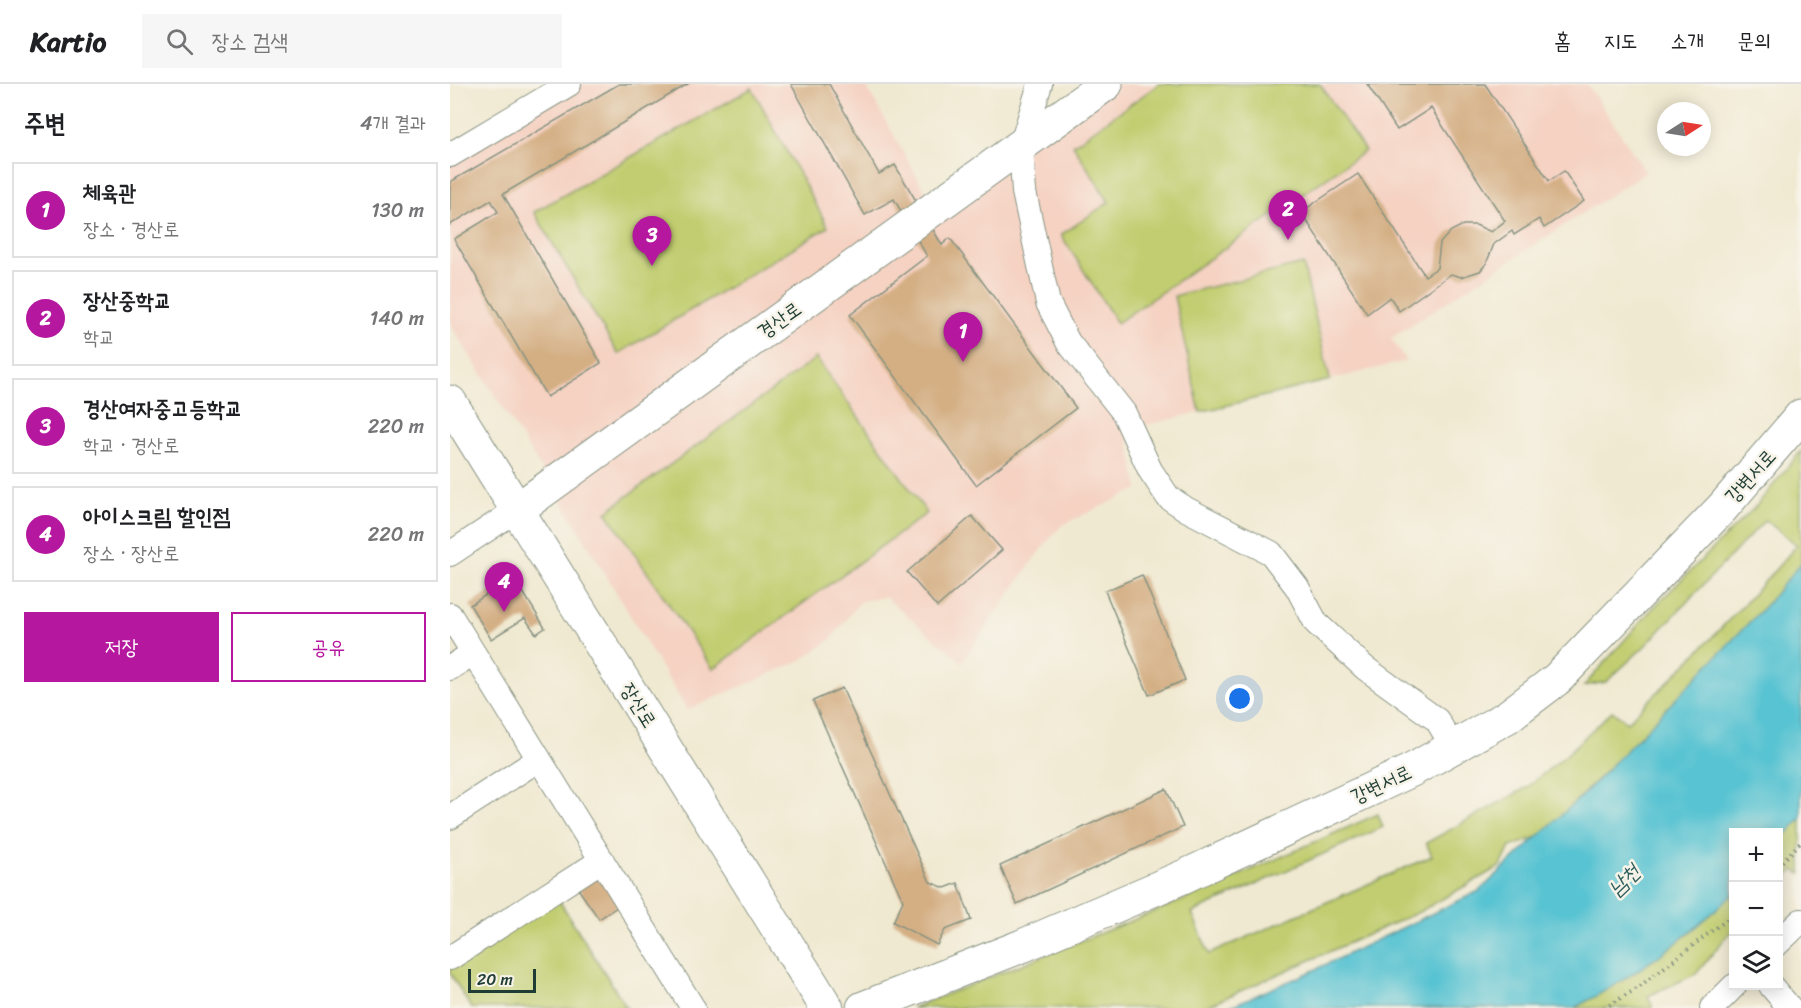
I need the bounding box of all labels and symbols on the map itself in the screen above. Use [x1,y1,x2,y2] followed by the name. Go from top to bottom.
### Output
[1657,102,1711,156] north arrow
[1268,190,1308,240] pin: 2
[632,216,672,266] pin: 3
[749,292,809,349] street label: 경산로
[944,312,982,362] pin: 1
[1716,441,1785,512] street label: 강변서로
[484,562,524,612] pin: 4
[611,676,666,735] street label: 장산로
[1225,684,1254,713] your location
[1345,755,1418,814] street label: 강변서로
[1599,853,1651,905] water label: 남천
[468,966,536,994] scale bar

